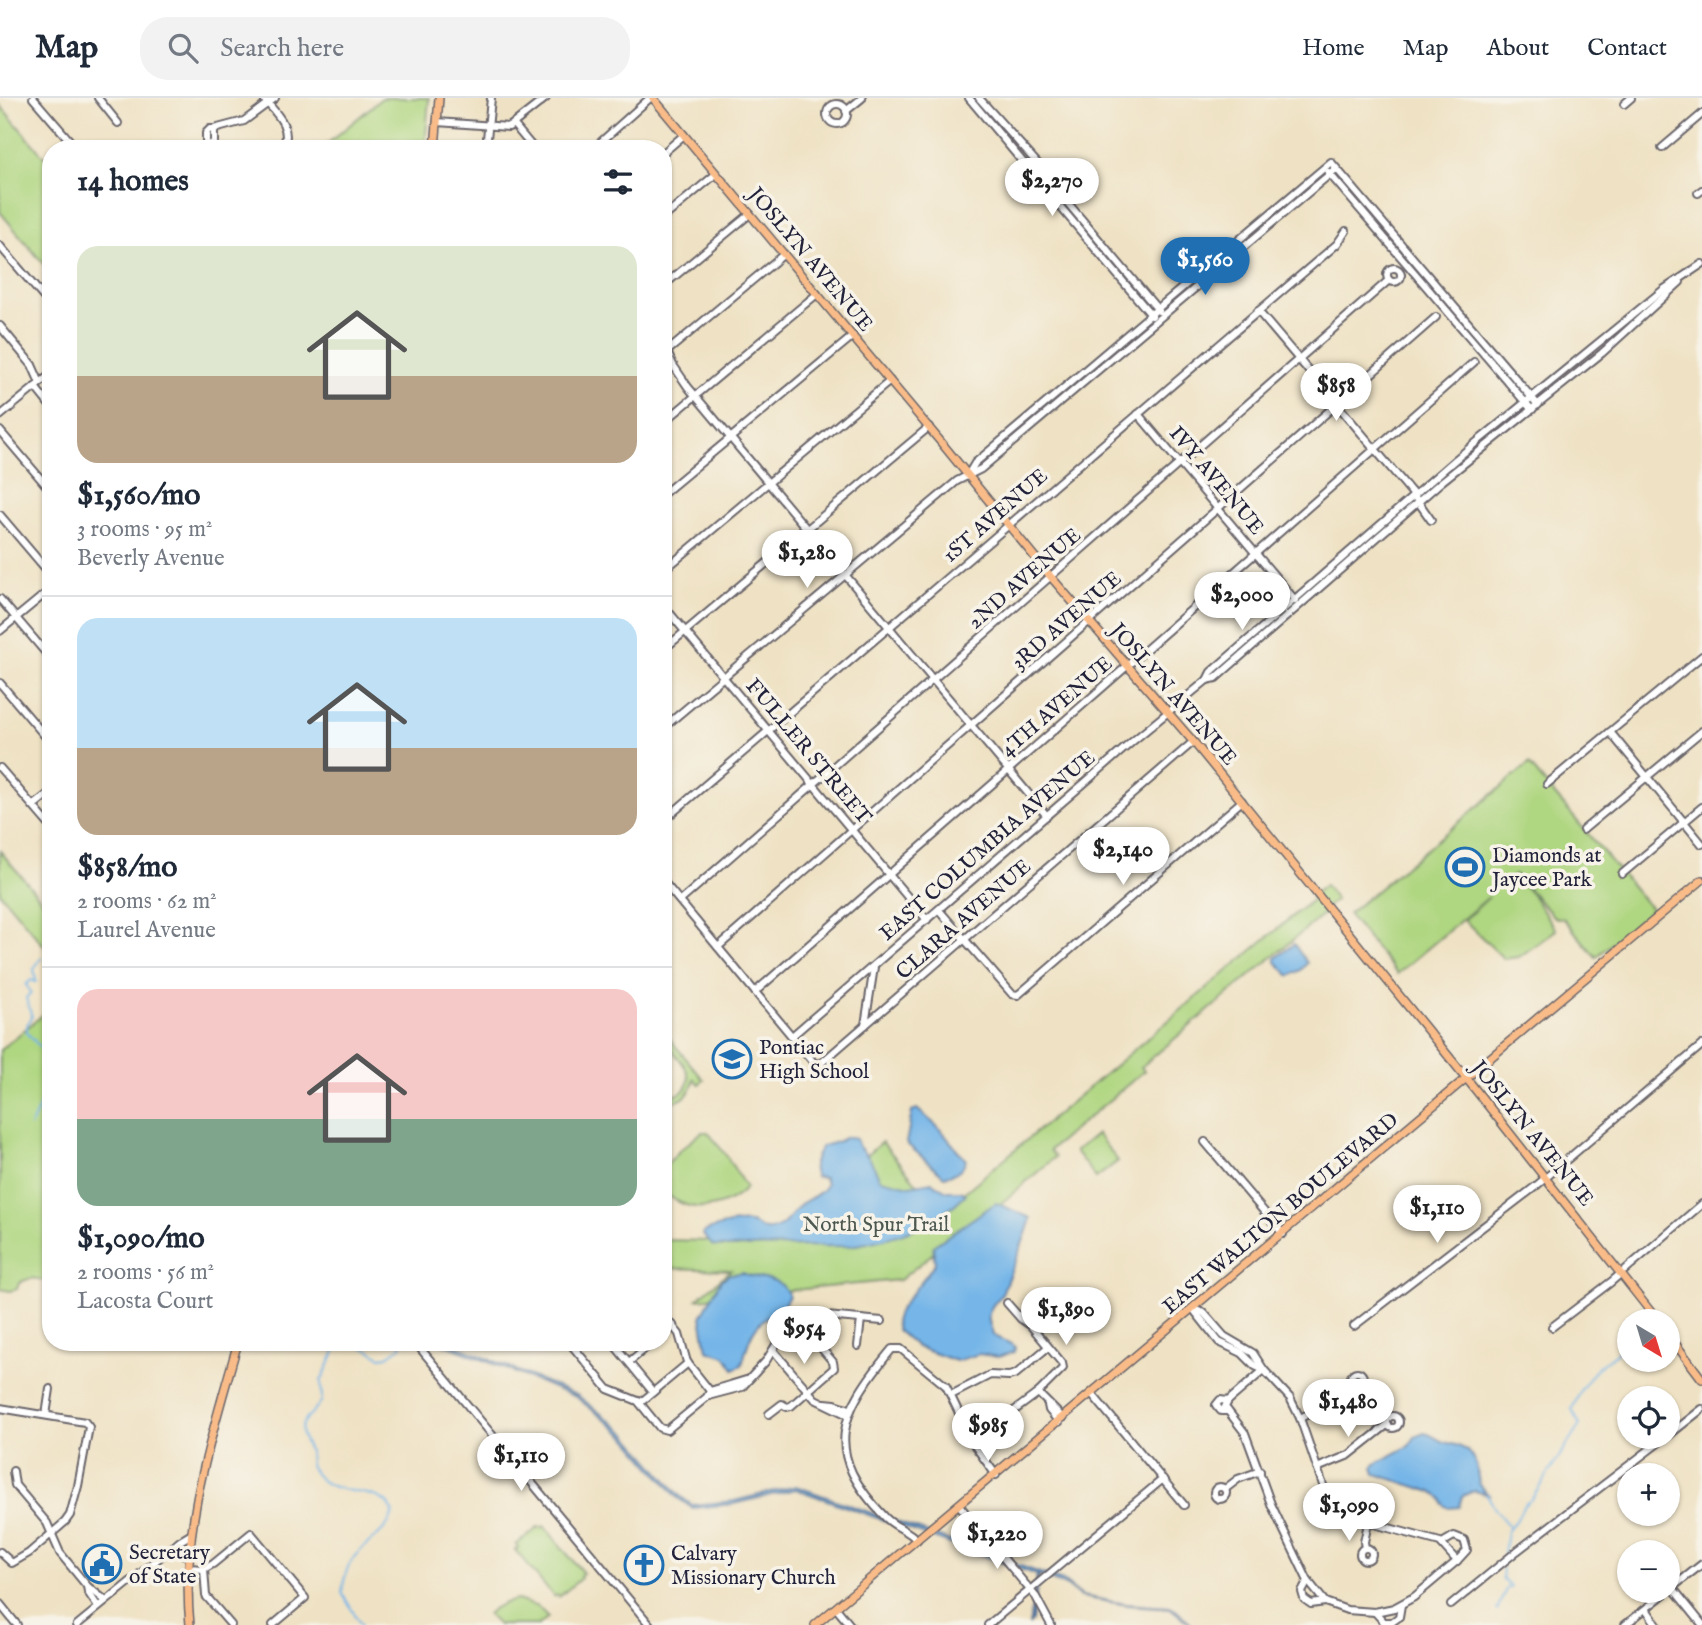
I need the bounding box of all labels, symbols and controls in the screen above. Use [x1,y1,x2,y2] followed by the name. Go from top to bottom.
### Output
[140,17,630,80] search box
[35,27,98,69] text: Map
[164,29,202,67] icon: search
[220,32,344,65] text: Search here
[1302,33,1365,64] text: Home
[1403,33,1449,64] text: Map
[1487,33,1549,64] text: About
[1587,33,1667,64] text: Contact
[995,158,1109,218] pin: $2,270
[77,163,189,201] text: 14 homes
[599,163,637,201] icon: filters
[1021,166,1083,195] text: $2,270
[740,181,878,338] street label: JOSLYN AVENUE
[1148,238,1262,297] pin: $1,560
[1177,245,1233,274] text: $1,560
[294,292,420,418] icon: home
[1295,364,1377,423] pin: $858
[1316,371,1356,400] text: $858
[1162,421,1269,541] street label: IVY AVENUE
[938,463,1054,569] street label: 1ST AVENUE
[77,477,200,515] text: $1,560/mo
[77,515,212,544] text: 3 rooms · 95 m²
[963,523,1087,636] street label: 2ND AVENUE
[750,531,864,590] pin: $1,280
[778,538,836,567] text: $1,280
[77,544,225,573] text: Beverly Avenue
[1006,566,1128,676] street label: 3RD AVENUE
[1185,573,1299,632] pin: $2,000
[1210,580,1274,609] text: $2,000
[1102,617,1242,772] street label: JOSLYN AVENUE
[995,651,1119,763] street label: 4TH AVENUE
[294,664,420,790] icon: home
[739,673,877,831] street label: FULLER STREET
[875,745,1101,947] street label: EAST COLUMBIA AVENUE
[1066,828,1180,887] pin: $2,140
[1093,835,1153,864] text: $2,140
[1490,843,1602,894] place label: Diamonds at Jaycee Park
[1444,846,1486,888] sports icon: Diamonds at Jaycee Park
[77,849,177,887] text: $858/mo
[891,854,1037,986] street label: CLARA AVENUE
[77,887,217,916] text: 2 rooms · 62 m²
[77,916,216,945] text: Laurel Avenue
[294,1035,420,1161] icon: home
[759,1035,869,1086] place label: Pontiac High School
[711,1038,753,1080] school or university icon: Pontiac High School
[1463,1054,1599,1212] street label: JOSLYN AVENUE
[1157,1107,1404,1321] street label: EAST WALTON BOULEVARD
[1380,1186,1494,1245] pin: $1,110
[1409,1193,1465,1222] text: $1,110
[803,1212,950,1239] park label: North Spur Trail
[77,1220,205,1258] text: $1,090/mo
[77,1258,214,1287] text: 2 rooms · 56 m²
[77,1287,214,1316] text: Lacosta Court
[1009,1288,1123,1347] pin: $1,890
[1037,1295,1095,1324] text: $1,890
[763,1306,845,1366] pin: $954
[1617,1309,1680,1372] north arrow
[1617,1309,1680,1603] map controls
[783,1314,825,1343] text: $954
[1291,1380,1405,1439] pin: $1,480
[1617,1386,1680,1449] button: locate
[1318,1387,1378,1416] text: $1,480
[947,1404,1029,1463] pin: $985
[968,1411,1008,1440] text: $985
[464,1434,578,1493] pin: $1,110
[493,1441,549,1470] text: $1,110
[1617,1463,1680,1526] button: +
[1292,1484,1406,1543] pin: $1,090
[1319,1491,1379,1520] text: $1,090
[940,1512,1054,1571] pin: $1,220
[967,1519,1027,1548] text: $1,220
[129,1540,211,1591] place label: Secretary of State
[1617,1540,1680,1603] button: −
[671,1541,836,1592] place label: Calvary Missionary Church
[81,1543,123,1585] public building icon: Secretary of State
[623,1544,665,1586] church icon: Calvary Missionary Church

